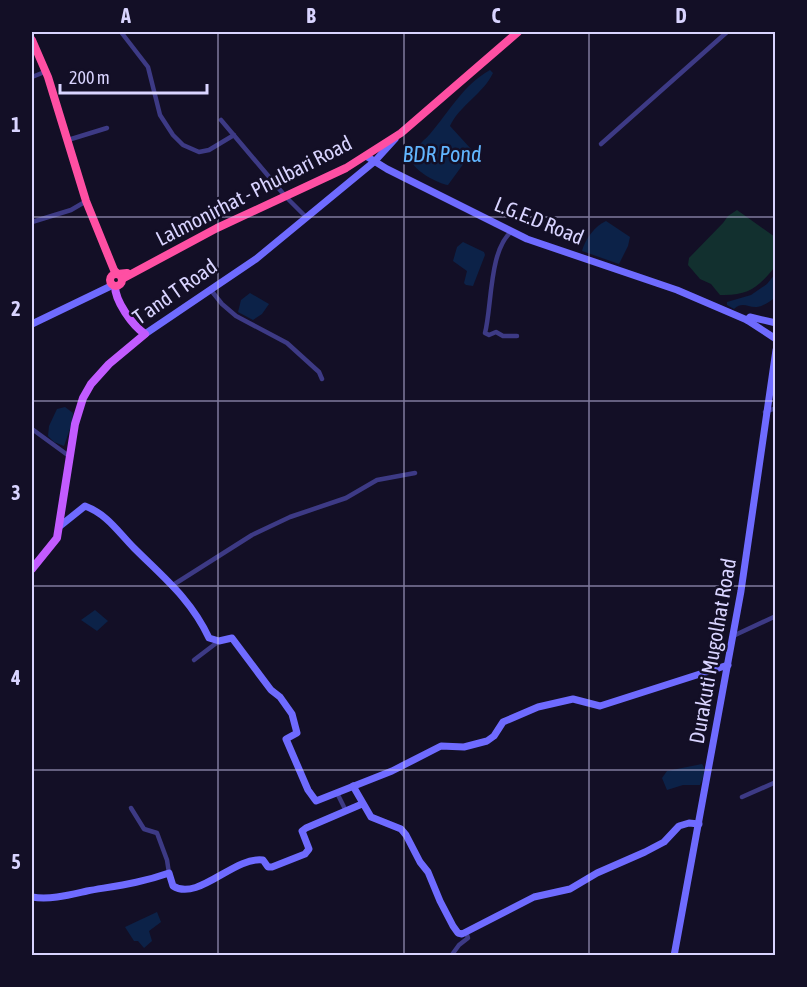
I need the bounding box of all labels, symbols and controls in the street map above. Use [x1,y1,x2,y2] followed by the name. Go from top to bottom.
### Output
[120,4,131,27] text: A
[306,4,316,27] text: B
[492,4,501,27] text: C
[675,4,687,27] text: D
[60,57,207,95] scale bar
[69,67,110,88] text: 200 m
[11,113,21,136] text: 1
[152,130,355,250] street label: Lalmonirhat - Phulbari Road
[403,141,481,167] water label: BDR Pond
[491,191,588,249] street label: L.G.E.D Road
[128,254,221,329] street label: T and T Road
[11,297,21,320] text: 2
[11,481,21,504] text: 3
[684,556,740,745] street label: Durakuti Mugolhat Road
[10,666,21,689] text: 4
[11,850,21,873] text: 5

